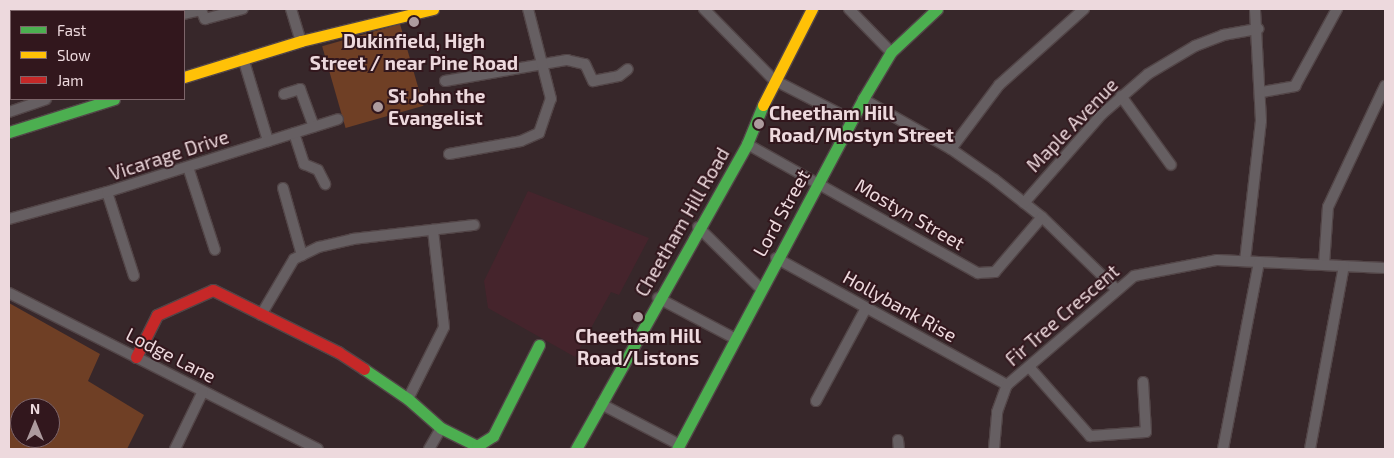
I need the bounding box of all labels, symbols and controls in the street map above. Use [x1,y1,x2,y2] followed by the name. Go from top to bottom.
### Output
[10,10,185,100] legend
[408,16,420,28] marker: Dukinfield, High Street / near Pine Road
[57,21,86,39] text: Fast
[310,30,518,74] place label: Dukinfield, High Street / near Pine Road
[57,46,91,64] text: Slow
[57,71,83,89] text: Jam
[1021,73,1123,177] street label: Maple Avenue
[388,85,486,129] place label: St John the Evangelist
[372,101,384,113] marker: St John the Evangelist
[769,102,954,146] place label: Cheetham Hill Road/Mostyn Street
[753,118,765,130] marker: Cheetham Hill Road/Mostyn Street
[106,125,232,185] street label: Vicarage Drive
[630,143,734,301] street label: Cheetham Hill Road
[748,166,814,260] street label: Lord Street
[851,174,969,254] street label: Mostyn Street
[1000,259,1124,371] street label: Fir Tree Crescent
[839,265,961,347] street label: Hollybank Rise
[632,311,644,323] marker: Cheetham Hill Road/Listons
[122,323,220,387] street label: Lodge Lane
[575,325,701,369] place label: Cheetham Hill Road/Listons
[10,398,60,448] north arrow
[30,400,40,417] text: N

